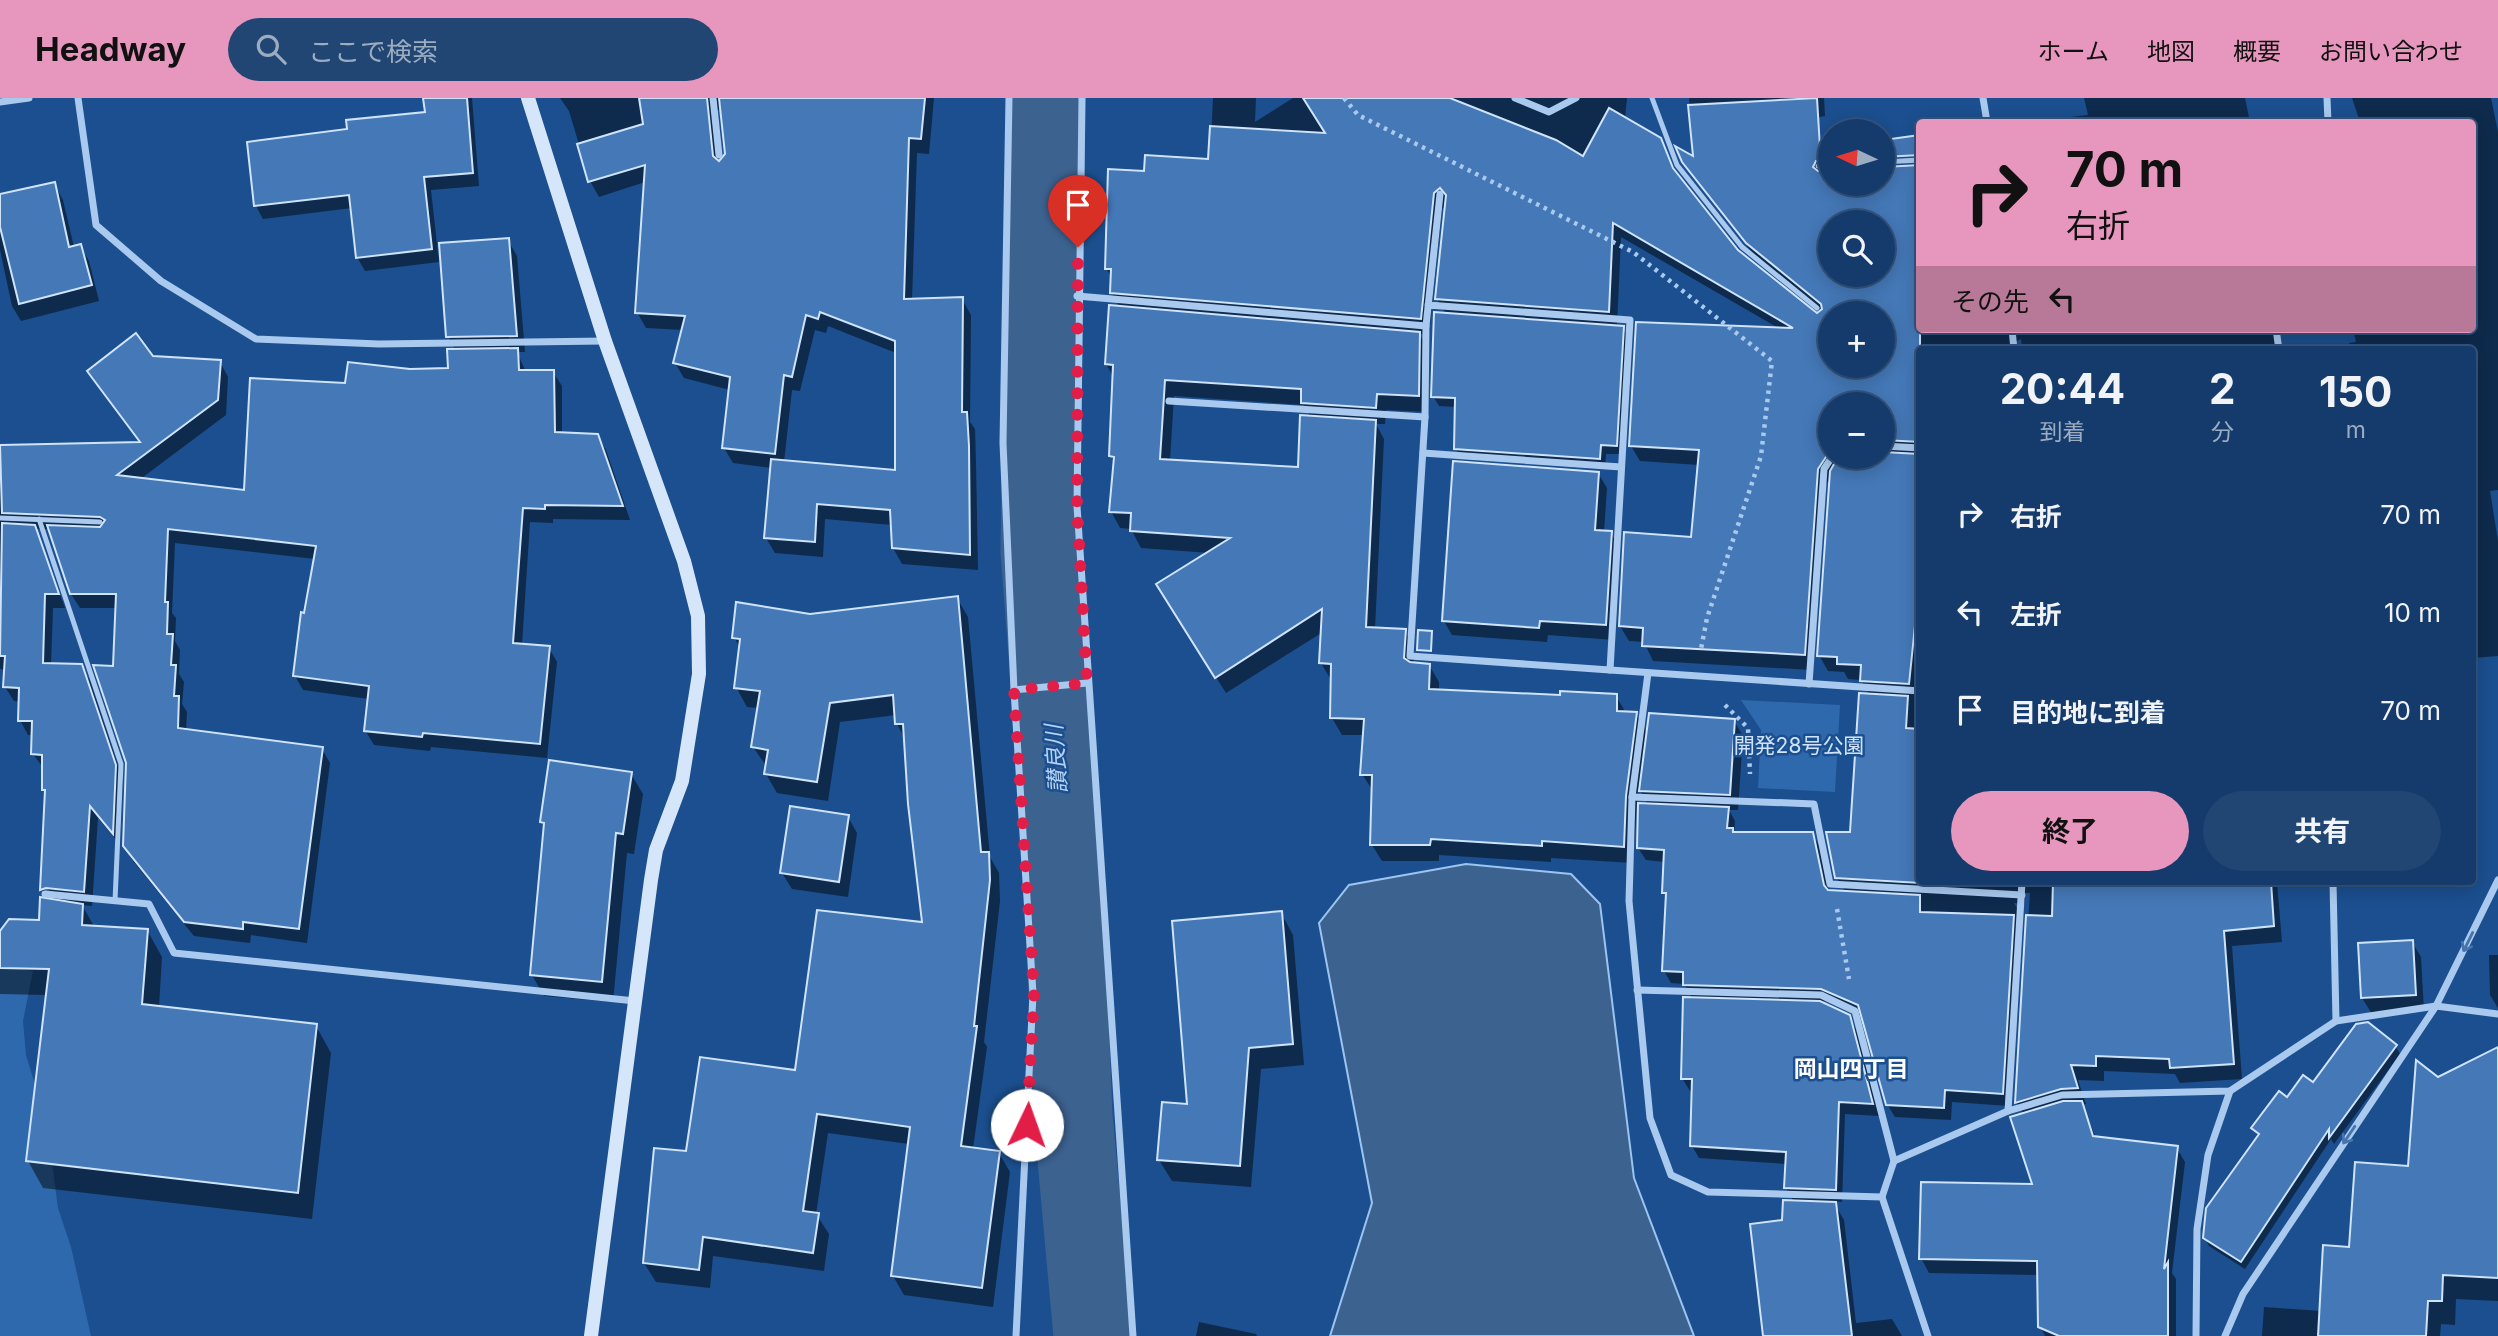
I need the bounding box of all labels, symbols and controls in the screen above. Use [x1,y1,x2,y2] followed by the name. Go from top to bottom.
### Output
[228,18,718,81] search box
[35,29,186,69] text: Headway
[252,30,290,68] icon: search
[308,36,438,67] text: ここで検索
[2038,37,2109,66] text: ホーム
[2147,37,2195,66] text: 地図
[2233,37,2281,66] text: 概要
[2319,37,2463,66] text: お問い合わせ
[1818,119,1895,196] north arrow
[1818,119,1895,469] map controls
[2066,140,2183,199] text: 70 m
[1951,147,2042,238] icon: right
[1048,175,1108,247] pin
[1059,186,1097,224] icon: arrive
[2066,206,2130,245] text: 右折
[1818,210,1895,287] button: search
[2043,280,2081,318] icon: left
[1951,286,2029,317] text: その先
[1818,301,1895,378] button: +
[2000,363,2125,414] text: 20:44
[2209,363,2235,414] text: 2
[2319,366,2392,417] text: 150
[1818,392,1895,469] button: −
[2346,416,2366,444] text: m
[2039,418,2085,446] text: 到着
[2211,418,2234,446] text: 分
[1951,495,1989,533] icon: right
[2380,499,2441,530] text: 70 m
[2010,501,2062,532] text: 右折
[1951,593,1989,631] icon: left
[2384,597,2441,628] text: 10 m
[2010,599,2062,630] text: 左折
[1951,691,1989,729] icon: arrive
[2380,695,2441,726] text: 70 m
[2010,697,2166,728] text: 目的地に到着
[1039,721,1072,794] water label: 讃良川
[1734,733,1864,758] park label: 開発28号公園
[1951,791,2189,871] button: 終了
[2203,791,2441,871] button: 共有
[2460,931,2474,951] one-way arrow
[1794,1055,1909,1083] district label: 岡山四丁目
[990,1088,1064,1162] position arrow
[2342,1125,2356,1145] one-way arrow

